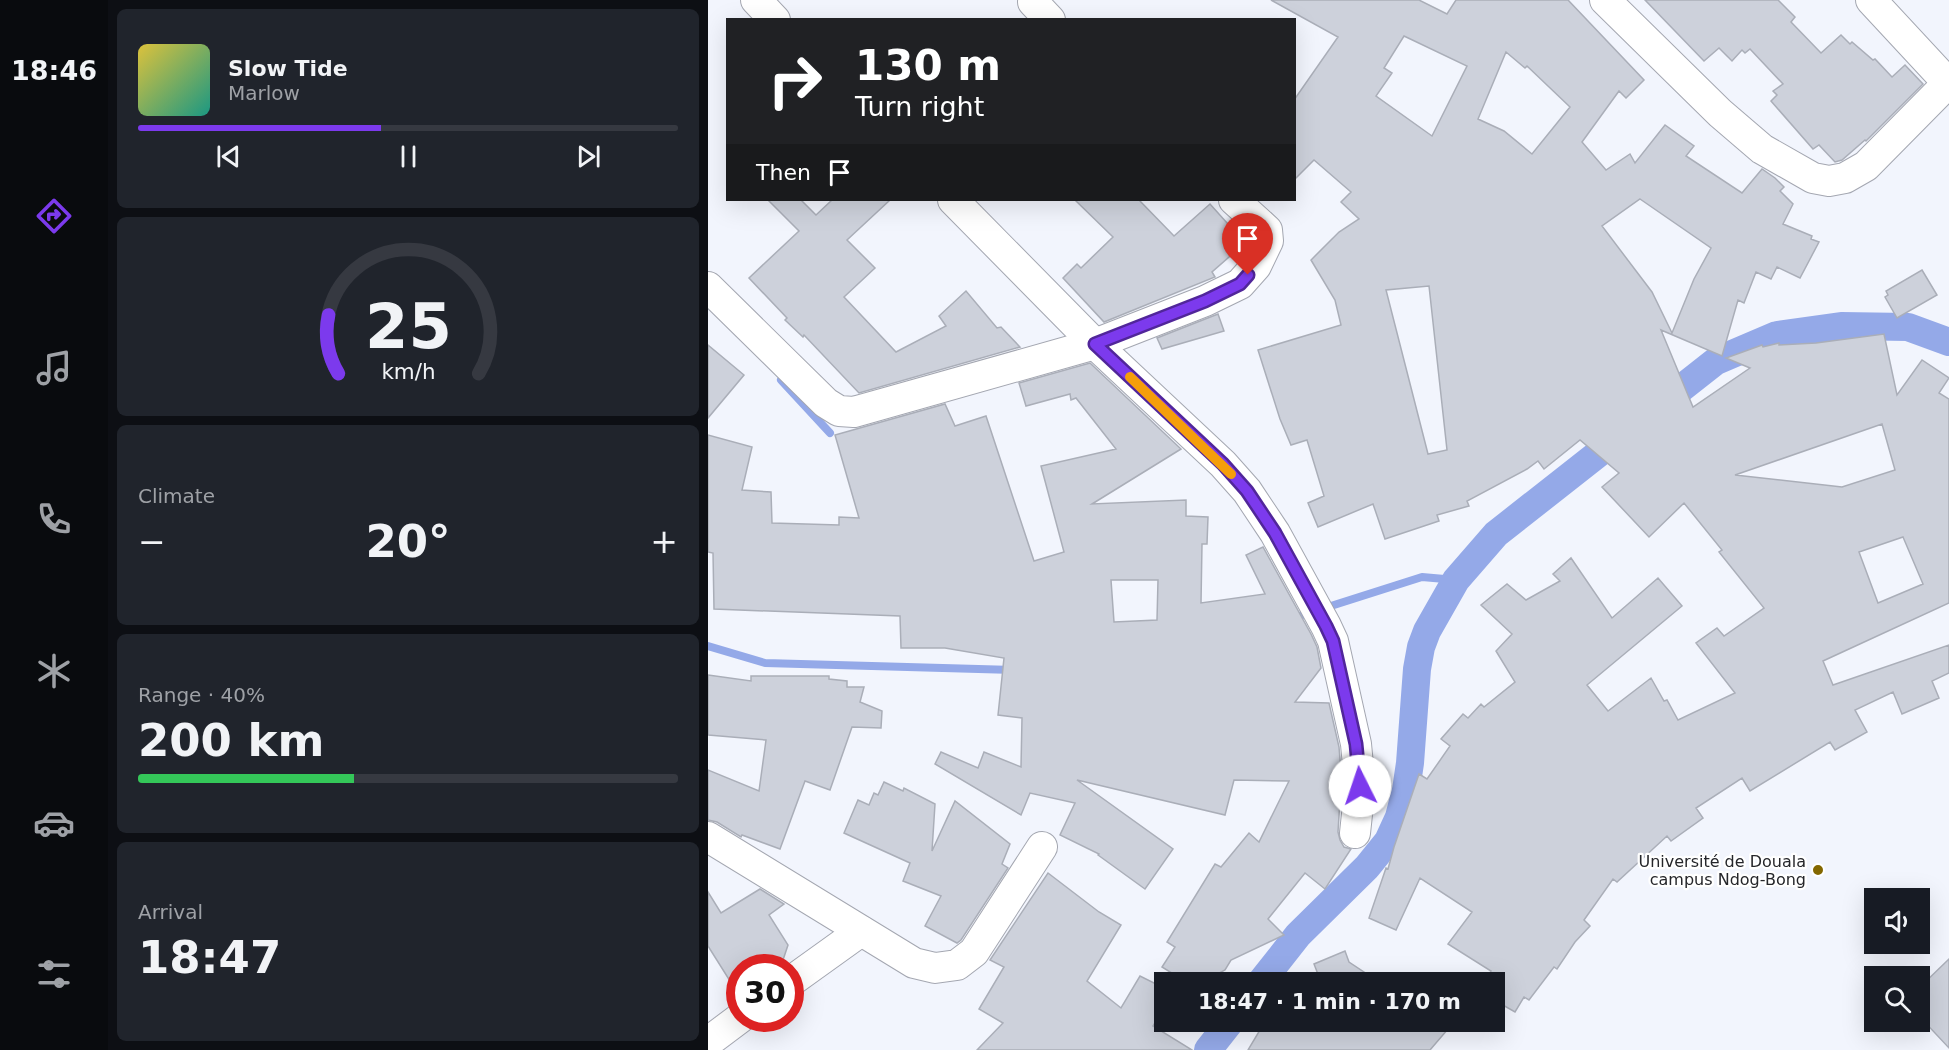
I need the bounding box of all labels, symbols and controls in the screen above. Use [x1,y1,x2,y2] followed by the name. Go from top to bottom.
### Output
[855,41,1001,90] text: 130 m
[756,42,834,120] icon: right
[11,55,97,86] text: 18:46
[228,56,348,81] text: Slow Tide
[228,81,300,105] text: Marlow
[855,91,984,122] text: Turn right
[212,140,245,173] icon: previous
[392,140,425,173] icon: pause
[572,140,605,173] icon: next
[823,156,856,189] icon: arrive
[756,160,811,185] text: Then
[33,195,75,237] icon: directions
[1222,213,1273,275] pin
[1231,222,1264,255] icon: arrive
[365,290,451,363] text: 25
[33,347,75,389] icon: music
[381,359,435,384] text: km/h
[138,484,215,508] text: Climate
[33,498,75,540] icon: phone
[365,515,451,568] text: 20°
[138,522,166,561] text: −
[650,522,678,561] text: +
[33,650,75,692] icon: climate
[138,683,265,707] text: Range · 40%
[138,714,324,767] text: 200 km
[1328,754,1392,818] position arrow
[33,802,75,844] icon: car
[1638,852,1806,889] place label: Université de Douala campus Ndog-Bong
[1811,863,1825,877] marker: Université de Douala campus Ndog-Bong
[1864,888,1930,1032] map controls
[1864,888,1930,954] button: sound
[138,900,203,924] text: Arrival
[138,931,281,984] text: 18:47
[33,953,75,995] icon: filters
[726,954,804,1032] speed limit sign: 30
[1864,966,1930,1032] button: search
[1198,989,1461,1014] text: 18:47 · 1 min · 170 m

